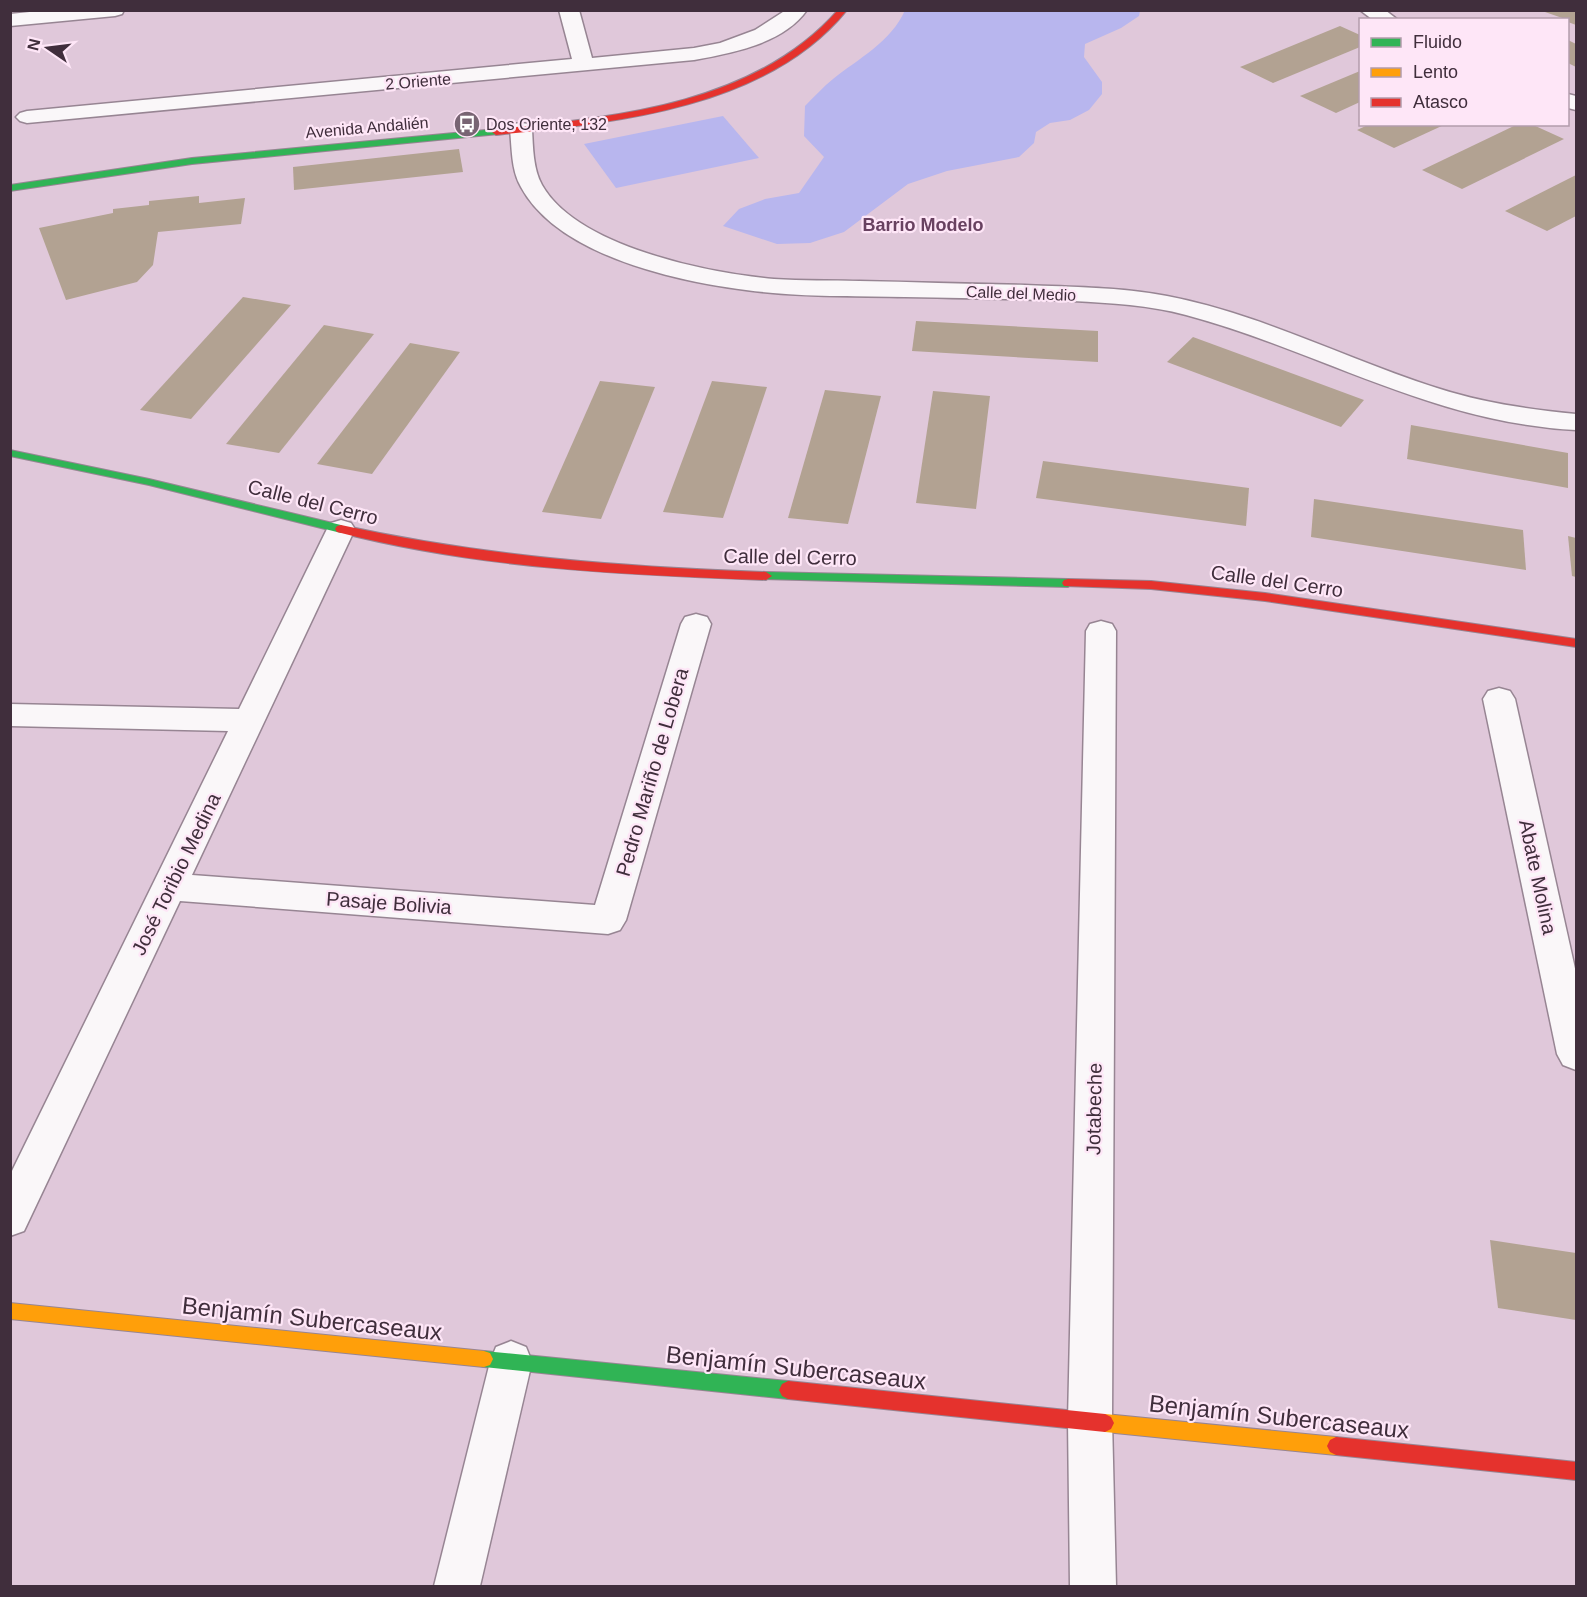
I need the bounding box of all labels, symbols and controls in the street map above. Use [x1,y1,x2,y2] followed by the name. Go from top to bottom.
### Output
[18,18,78,78] north arrow
[1359,18,1569,126] legend
[1413,32,1462,52] text: Fluido
[24,37,44,52] text: N
[1413,62,1458,82] text: Lento
[385,70,452,93] street label: 2 Oriente
[1413,92,1468,112] text: Atasco
[452,109,482,139] bus stop icon: Dos Oriente, 132
[305,114,429,141] street label: Avenida Andalién
[486,116,607,133] place label: Dos Oriente, 132
[862,215,984,235] district label: Barrio Modelo
[966,283,1076,304] street label: Calle del Medio
[246,475,380,529] street label: Calle del Cerro
[723,545,857,569] street label: Calle del Cerro
[1209,561,1345,601] street label: Calle del Cerro
[612,664,693,879] street label: Pedro Mariño de Lobera
[127,789,225,959] street label: José Toribio Medina
[1515,818,1561,937] street label: Abate Molina
[326,888,453,918] street label: Pasaje Bolivia
[1082,1063,1106,1155] street label: Jotabeche
[181,1291,443,1346] street label: Benjamín Subercaseaux
[665,1340,927,1395] street label: Benjamín Subercaseaux
[1148,1389,1410,1444] street label: Benjamín Subercaseaux

